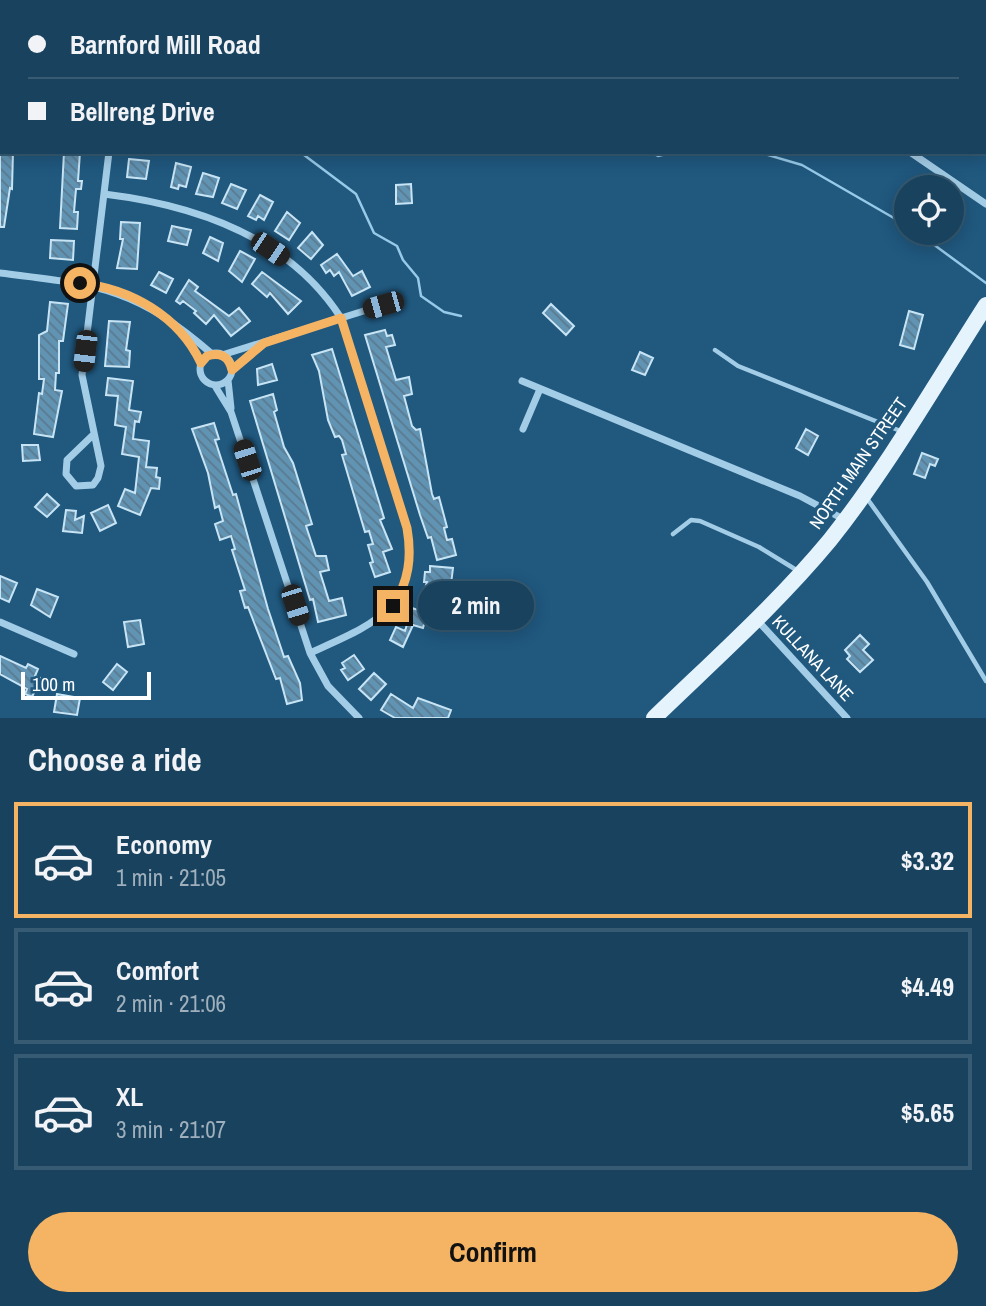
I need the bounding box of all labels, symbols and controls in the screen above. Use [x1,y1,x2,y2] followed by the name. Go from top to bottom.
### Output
[70,27,261,62] text: Barnford Mill Road
[70,94,215,129] text: Bellreng Drive
[894,175,964,245] map controls
[894,175,964,245] button: locate
[247,229,294,269] car
[64,267,96,299] route start
[360,289,407,321] car
[73,329,98,373] car
[803,392,913,534] street label: NORTH MAIN STREET
[231,437,264,483] car
[279,582,312,628] car
[418,582,533,630] callout: 2 min
[377,590,409,622] route end
[451,590,501,621] text: 2 min
[767,610,859,706] street label: KULLANA LANE
[21,669,150,701] scale bar
[32,671,75,697] text: 100 m
[28,738,202,781] text: Choose a ride
[116,827,212,862] text: Economy
[32,829,95,892] icon: car
[901,843,954,878] text: $3.32
[116,862,226,893] text: 1 min · 21:05
[116,953,199,988] text: Comfort
[32,955,95,1018] icon: car
[901,969,954,1004] text: $4.49
[116,988,226,1019] text: 2 min · 21:06
[116,1079,143,1114] text: XL
[32,1081,95,1144] icon: car
[901,1095,954,1130] text: $5.65
[116,1114,226,1145] text: 3 min · 21:07
[28,1212,958,1292] button: Confirm

